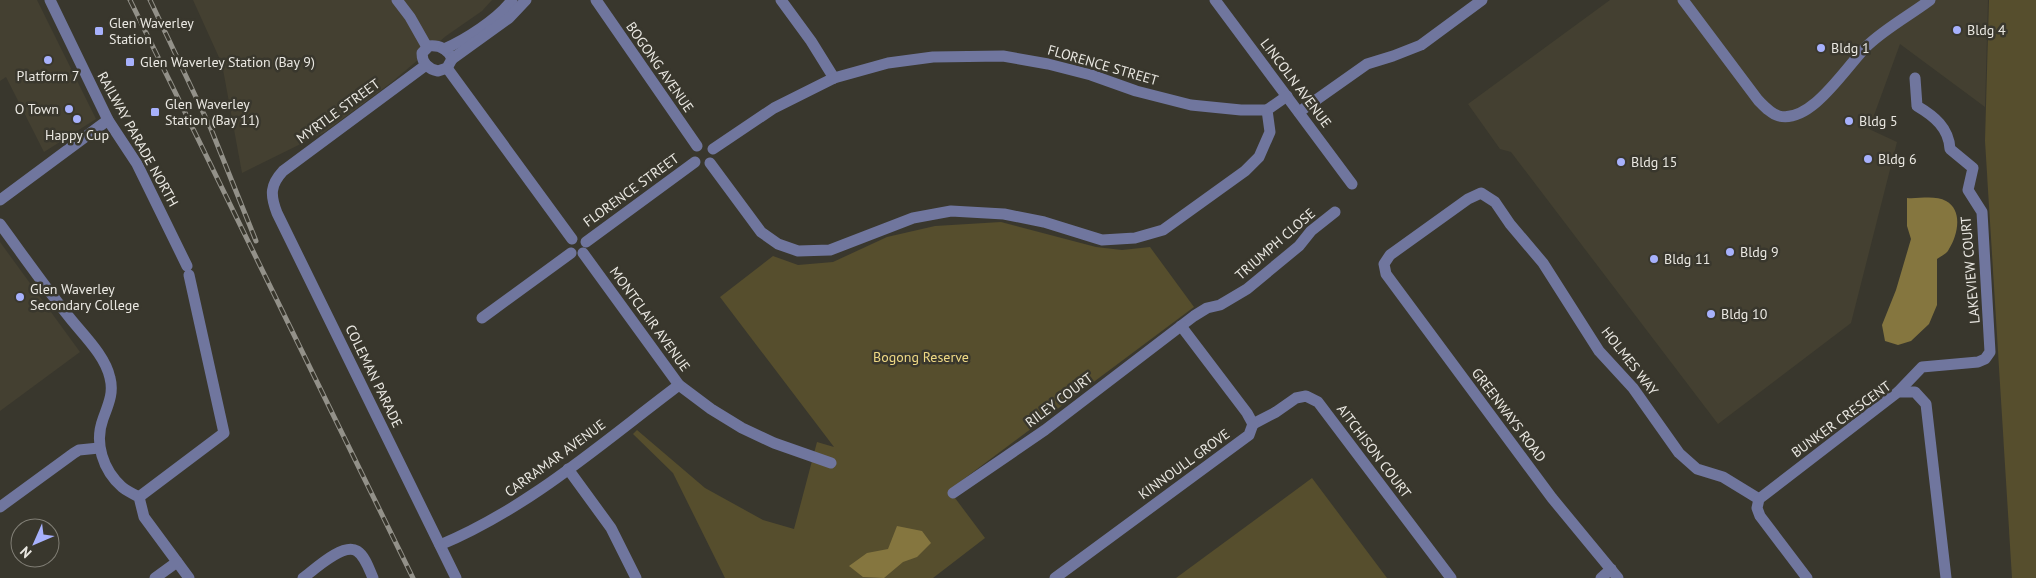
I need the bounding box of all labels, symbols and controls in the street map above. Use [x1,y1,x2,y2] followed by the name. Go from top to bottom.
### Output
[109,14,194,48] place label: Glen Waverley Station
[622,18,698,116] street label: BOGONG AVENUE
[1967,21,2006,39] place label: Bldg 4
[1951,24,1963,36] marker: Bldg 4
[93,25,105,37] marker: Glen Waverley Station
[1257,35,1335,131] street label: LINCOLN AVENUE
[1831,39,1870,57] place label: Bldg 1
[1046,41,1160,89] street label: FLORENCE STREET
[1815,42,1827,54] marker: Bldg 1
[140,53,315,71] place label: Glen Waverley Station (Bay 9)
[42,54,54,66] marker: Platform 7
[124,56,136,68] marker: Glen Waverley Station (Bay 9)
[17,67,79,85] place label: Platform 7
[93,68,183,210] street label: RAILWAY PARADE NORTH
[293,75,383,147] street label: MYRTLE STREET
[165,95,260,129] place label: Glen Waverley Station (Bay 11)
[15,100,59,118] place label: O Town
[63,103,75,115] marker: O Town
[149,106,161,118] marker: Glen Waverley Station (Bay 11)
[1859,112,1898,130] place label: Bldg 5
[71,113,83,125] marker: Happy Cup
[1843,115,1855,127] marker: Bldg 5
[45,126,109,144] place label: Happy Cup
[580,149,683,231] street label: FLORENCE STREET
[1878,150,1917,168] place label: Bldg 6
[1631,153,1677,171] place label: Bldg 15
[1862,153,1874,165] marker: Bldg 6
[1615,156,1627,168] marker: Bldg 15
[1231,204,1319,284] street label: TRIUMPH CLOSE
[1956,215,1984,324] street label: LAKEVIEW COURT
[1740,243,1779,261] place label: Bldg 9
[1724,246,1736,258] marker: Bldg 9
[1664,250,1710,268] place label: Bldg 11
[1648,253,1660,265] marker: Bldg 11
[606,263,694,375] street label: MONTCLAIR AVENUE
[30,280,139,314] place label: Glen Waverley Secondary College
[14,291,26,303] marker: Glen Waverley Secondary College
[1721,305,1768,323] place label: Bldg 10
[1705,308,1717,320] marker: Bldg 10
[341,322,407,430] street label: COLEMAN PARADE
[1598,323,1662,399] street label: HOLMES WAY
[873,348,969,366] park label: Bogong Reserve
[1468,364,1550,466] street label: GREENWAYS ROAD
[1022,369,1097,431] street label: RILEY COURT
[1788,377,1895,461] street label: BUNKER CRESCENT
[1333,401,1415,502] street label: AITCHISON COURT
[501,415,609,501] street label: CARRAMAR AVENUE
[1135,425,1233,503] street label: KINNOULL GROVE
[10,518,60,568] north arrow
[16,543,35,562] text: N

